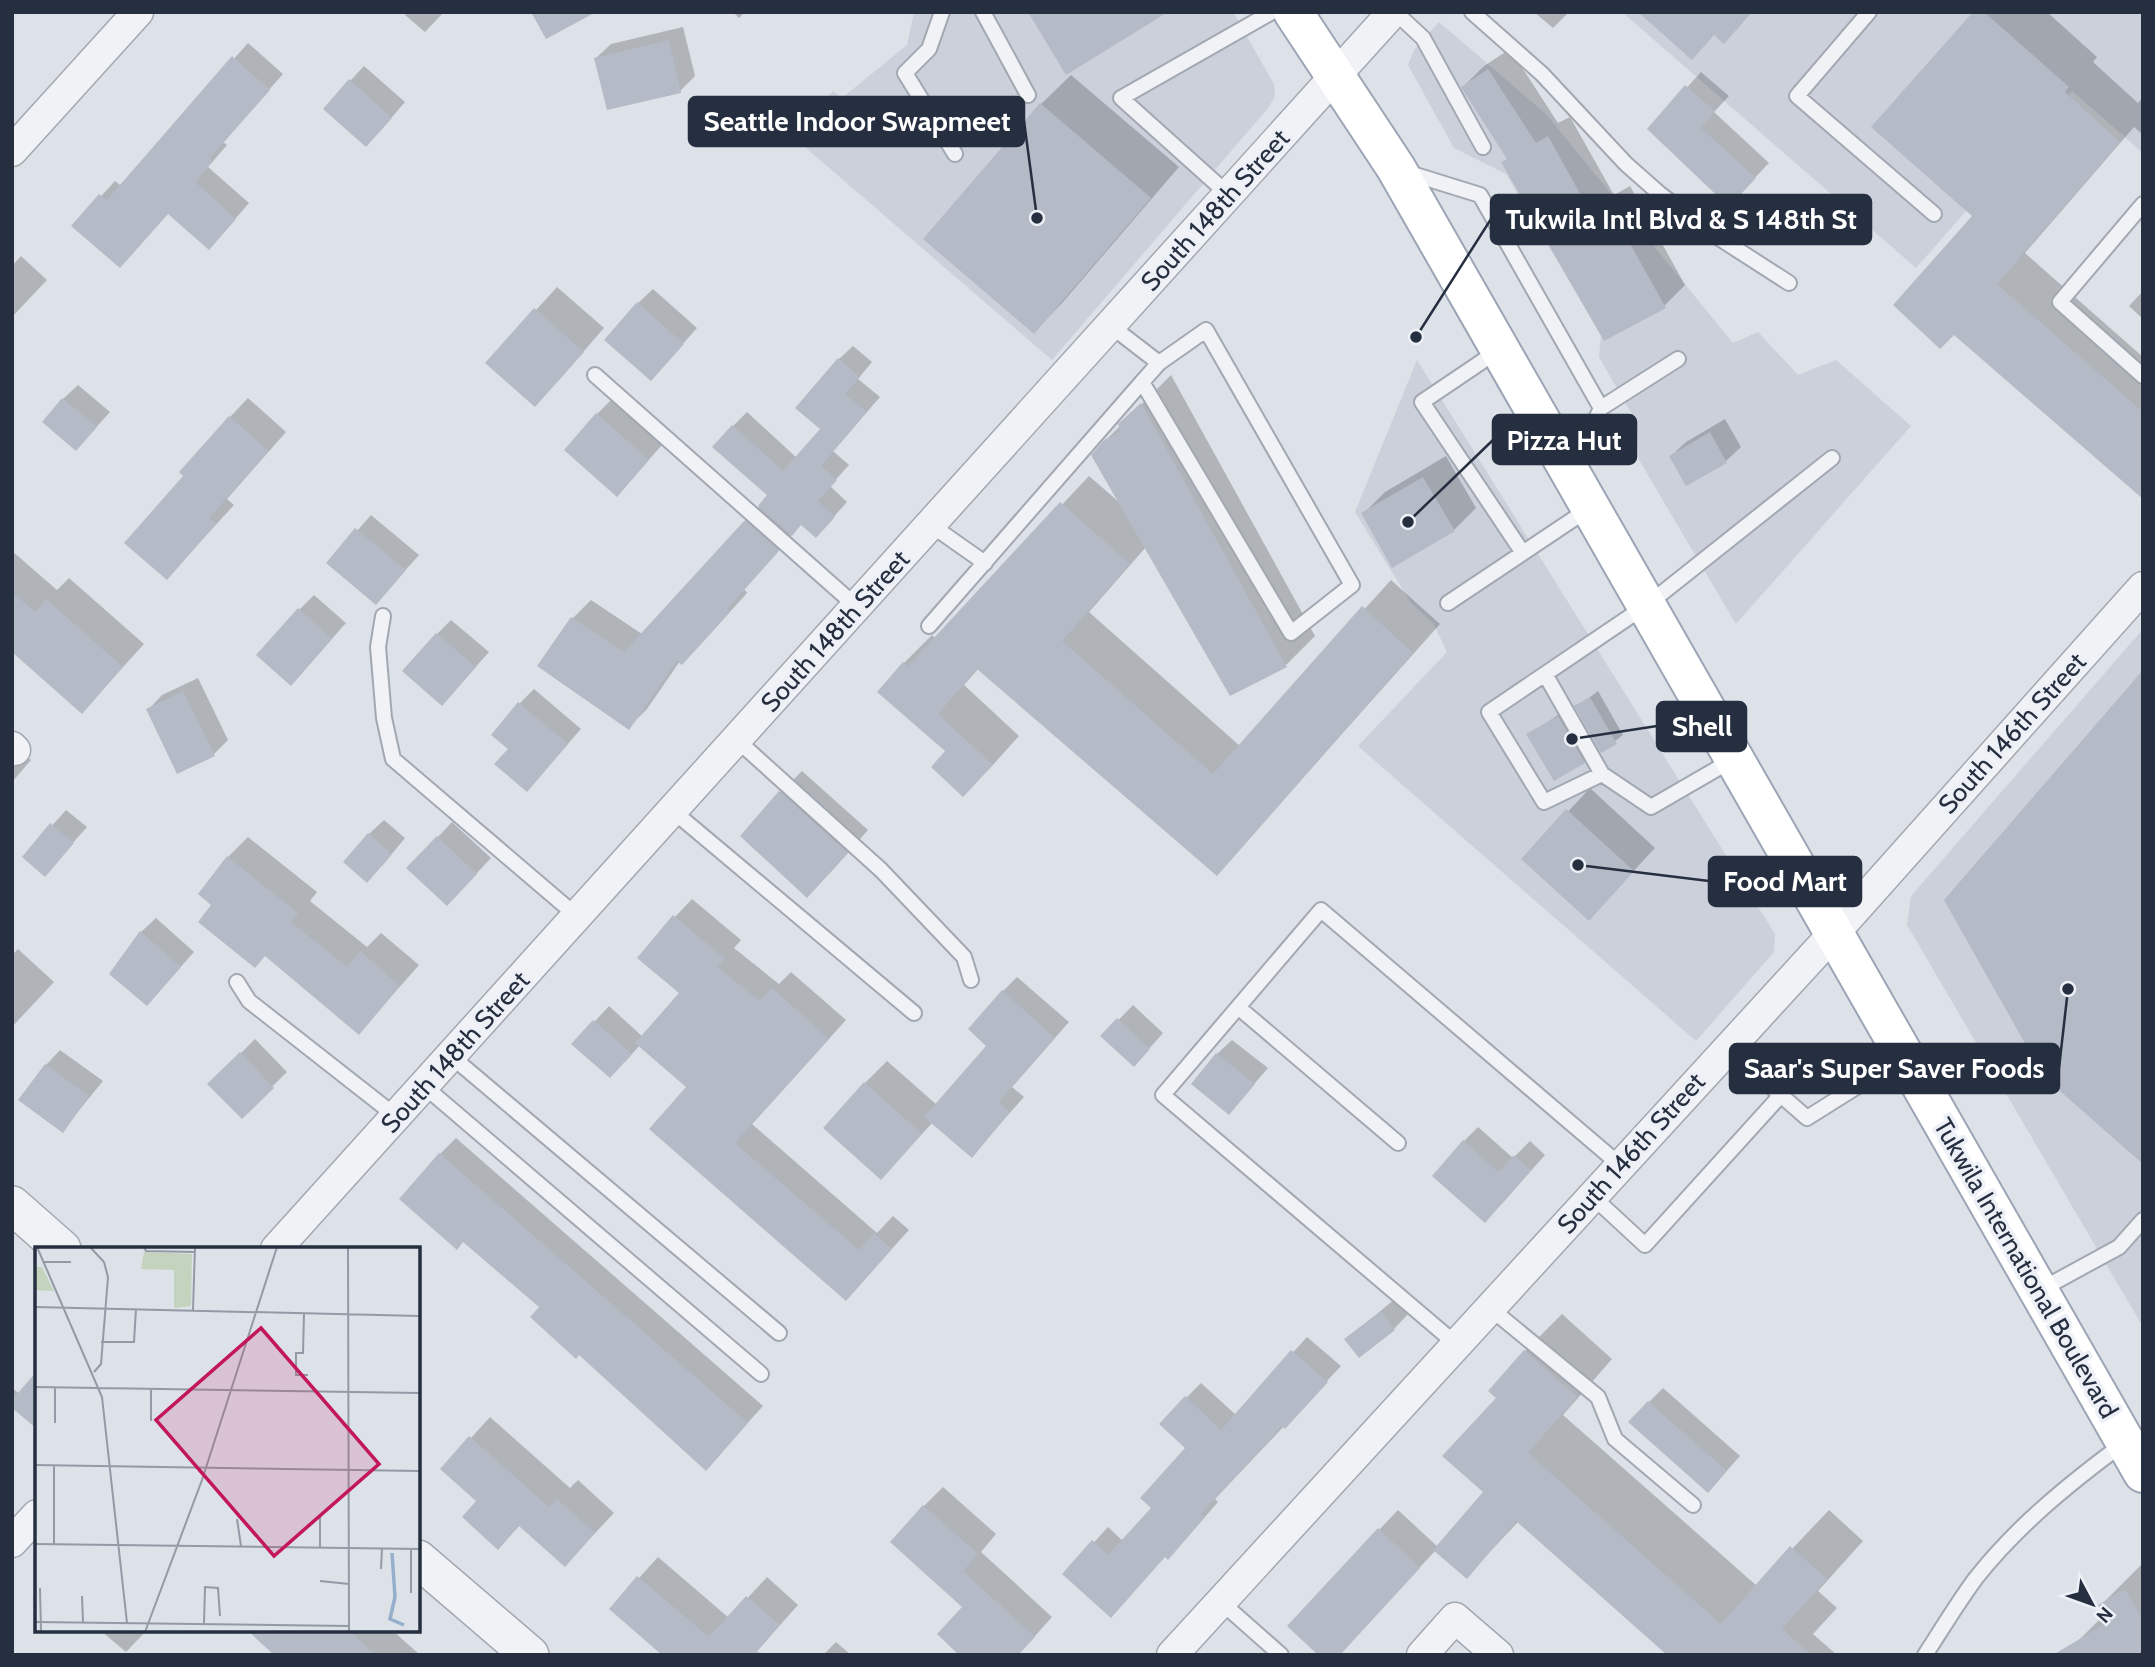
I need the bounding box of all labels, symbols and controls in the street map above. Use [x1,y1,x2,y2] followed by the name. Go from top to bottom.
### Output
[689,97,1024,146] callout: Seattle Indoor Swapmeet
[703,104,1011,138] text: Seattle Indoor Swapmeet
[1134,122,1296,297] street label: South 148th Street
[1491,195,1871,244] callout: Tukwila Intl Blvd & S 148th St
[1505,202,1857,236] text: Tukwila Intl Blvd & S 148th St
[1493,415,1636,464] callout: Pizza Hut
[1506,423,1622,457] text: Pizza Hut
[754,543,916,718] street label: South 148th Street
[1931,646,2093,820] street label: South 146th Street
[1657,702,1746,751] callout: Shell
[1672,709,1732,743] text: Shell
[1709,857,1861,906] callout: Food Mart
[1723,864,1847,898] text: Food Mart
[374,964,536,1139] street label: South 148th Street
[1730,1044,2059,1093] callout: Saar's Super Saver Foods
[1744,1051,2044,1085] text: Saar's Super Saver Foods
[1550,1066,1712,1240] street label: South 146th Street
[1927,1112,2125,1424] street label: Tukwila International Boulevard
[35,1247,420,1632] inset map
[2057,1569,2127,1639] north arrow
[2091,1602,2118,1627] text: N

